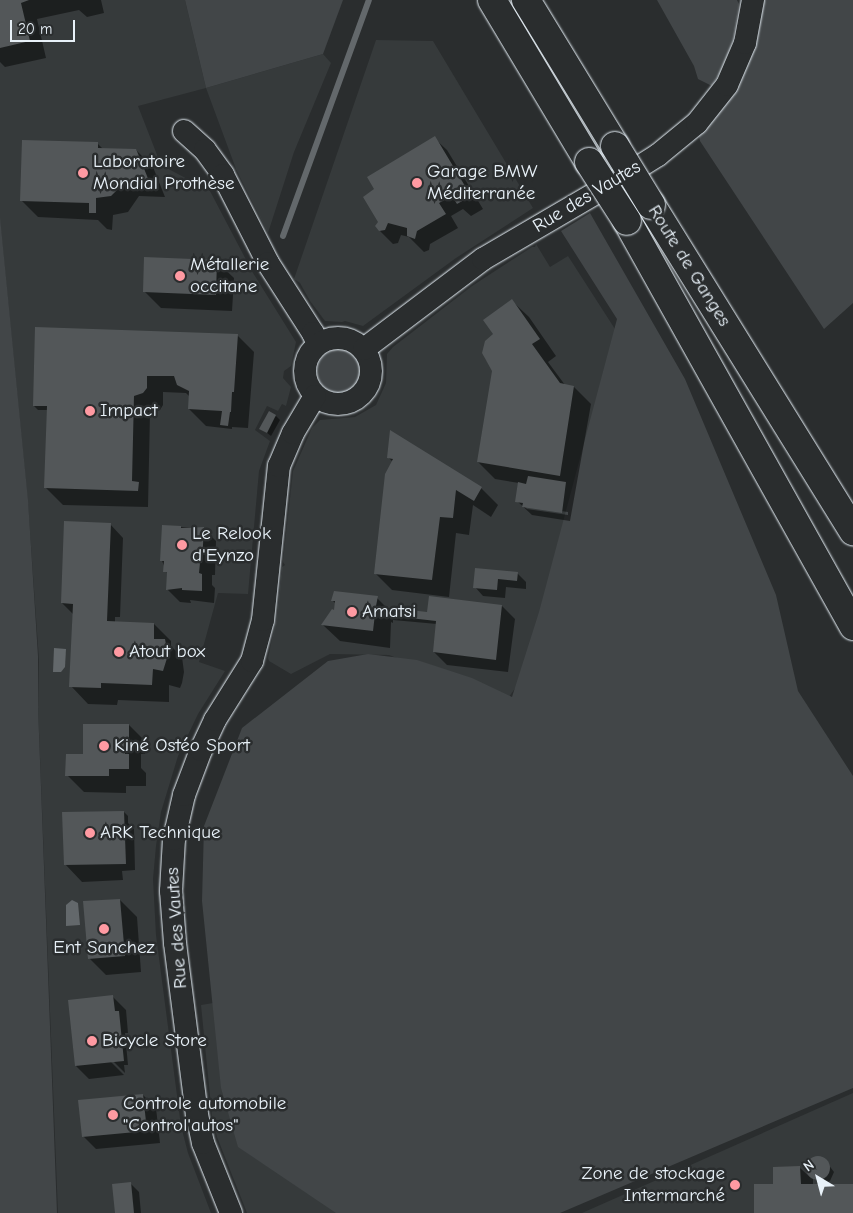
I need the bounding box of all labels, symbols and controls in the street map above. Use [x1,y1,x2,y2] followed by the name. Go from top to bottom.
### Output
[12,10,78,42] scale bar
[18,20,52,38] text: 20 m
[93,151,234,195] place label: Laboratoire Mondial Prothèse
[529,156,645,238] street label: Rue des Vautes
[427,161,538,205] place label: Garage BMW Méditerranée
[77,167,89,179] marker: Laboratoire Mondial Prothèse
[411,177,423,189] marker: Garage BMW Méditerranée
[643,201,735,331] street label: Route de Ganges
[190,254,269,298] place label: Métallerie occitane
[174,270,186,282] marker: Métallerie occitane
[100,400,158,422] place label: Impact
[84,405,96,417] marker: Impact
[192,523,271,567] place label: Le Relook d'Eynzo
[176,539,188,551] marker: Le Relook d'Eynzo
[362,601,416,623] place label: Amatsi
[346,606,358,618] marker: Amatsi
[129,641,205,663] place label: Atout box
[113,646,125,658] marker: Atout box
[114,735,250,757] place label: Kiné Ostéo Sport
[98,740,110,752] marker: Kiné Ostéo Sport
[100,822,220,844] place label: ARK Technique
[84,827,96,839] marker: ARK Technique
[161,867,193,989] street label: Rue des Vautes
[98,923,110,935] marker: Ent Sanchez
[53,937,155,959] place label: Ent Sanchez
[102,1030,207,1052] place label: Bicycle Store
[86,1035,98,1047] marker: Bicycle Store
[123,1093,286,1137] place label: Controle automobile "Control'autos"
[107,1109,119,1121] marker: Controle automobile "Control'autos"
[793,1153,843,1203] north arrow
[800,1156,817,1175] text: N
[581,1163,725,1207] place label: Zone de stockage Intermarché
[729,1179,741,1191] marker: Zone de stockage Intermarché

